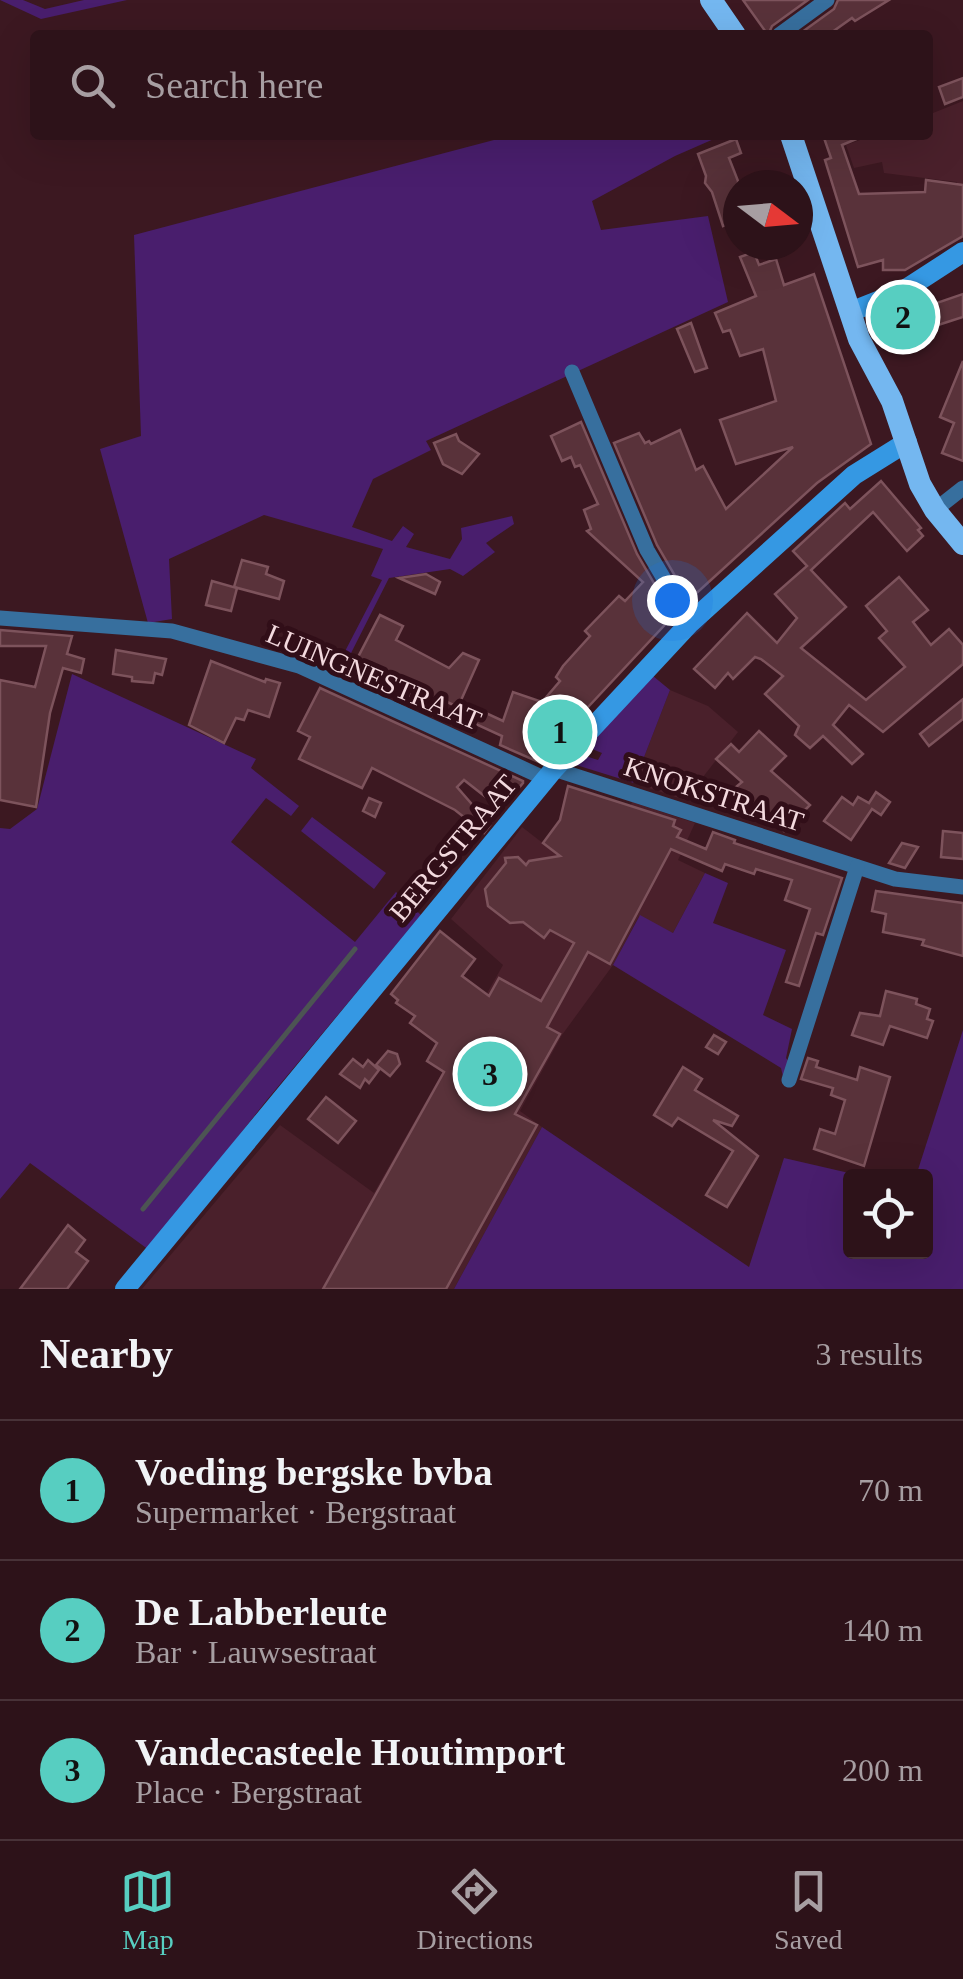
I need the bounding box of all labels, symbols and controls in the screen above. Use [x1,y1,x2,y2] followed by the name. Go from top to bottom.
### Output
[30,30,933,140] search box
[65,58,120,113] icon: search
[145,64,323,106] text: Search here
[723,170,813,260] north arrow
[870,280,936,354] pin: 2
[647,575,698,626] your location
[262,618,486,736] street label: LUINGNESTRAAT
[528,694,592,770] pin: 1
[620,750,808,838] street label: KNOKSTRAAT
[383,769,523,927] street label: BERGSTRAAT
[458,1036,522,1112] pin: 3
[843,1169,933,1259] map controls
[843,1169,933,1259] button: locate
[40,1331,173,1377] text: Nearby
[815,1336,923,1372] text: 3 results
[135,1451,493,1493] text: Voeding bergske bvba
[65,1472,81,1508] text: 1
[858,1472,923,1508] text: 70 m
[135,1494,456,1530] text: Supermarket · Bergstraat
[135,1591,387,1633] text: De Labberleute
[65,1612,81,1648] text: 2
[842,1612,923,1648] text: 140 m
[135,1634,377,1670] text: Bar · Lauwsestraat
[135,1731,565,1773] text: Vandecasteele Houtimport
[65,1752,81,1788] text: 3
[842,1752,923,1788] text: 200 m
[135,1774,362,1810] text: Place · Bergstraat
[120,1864,175,1956] tab: Map
[416,1864,533,1956] tab: Directions
[774,1864,843,1956] tab: Saved

